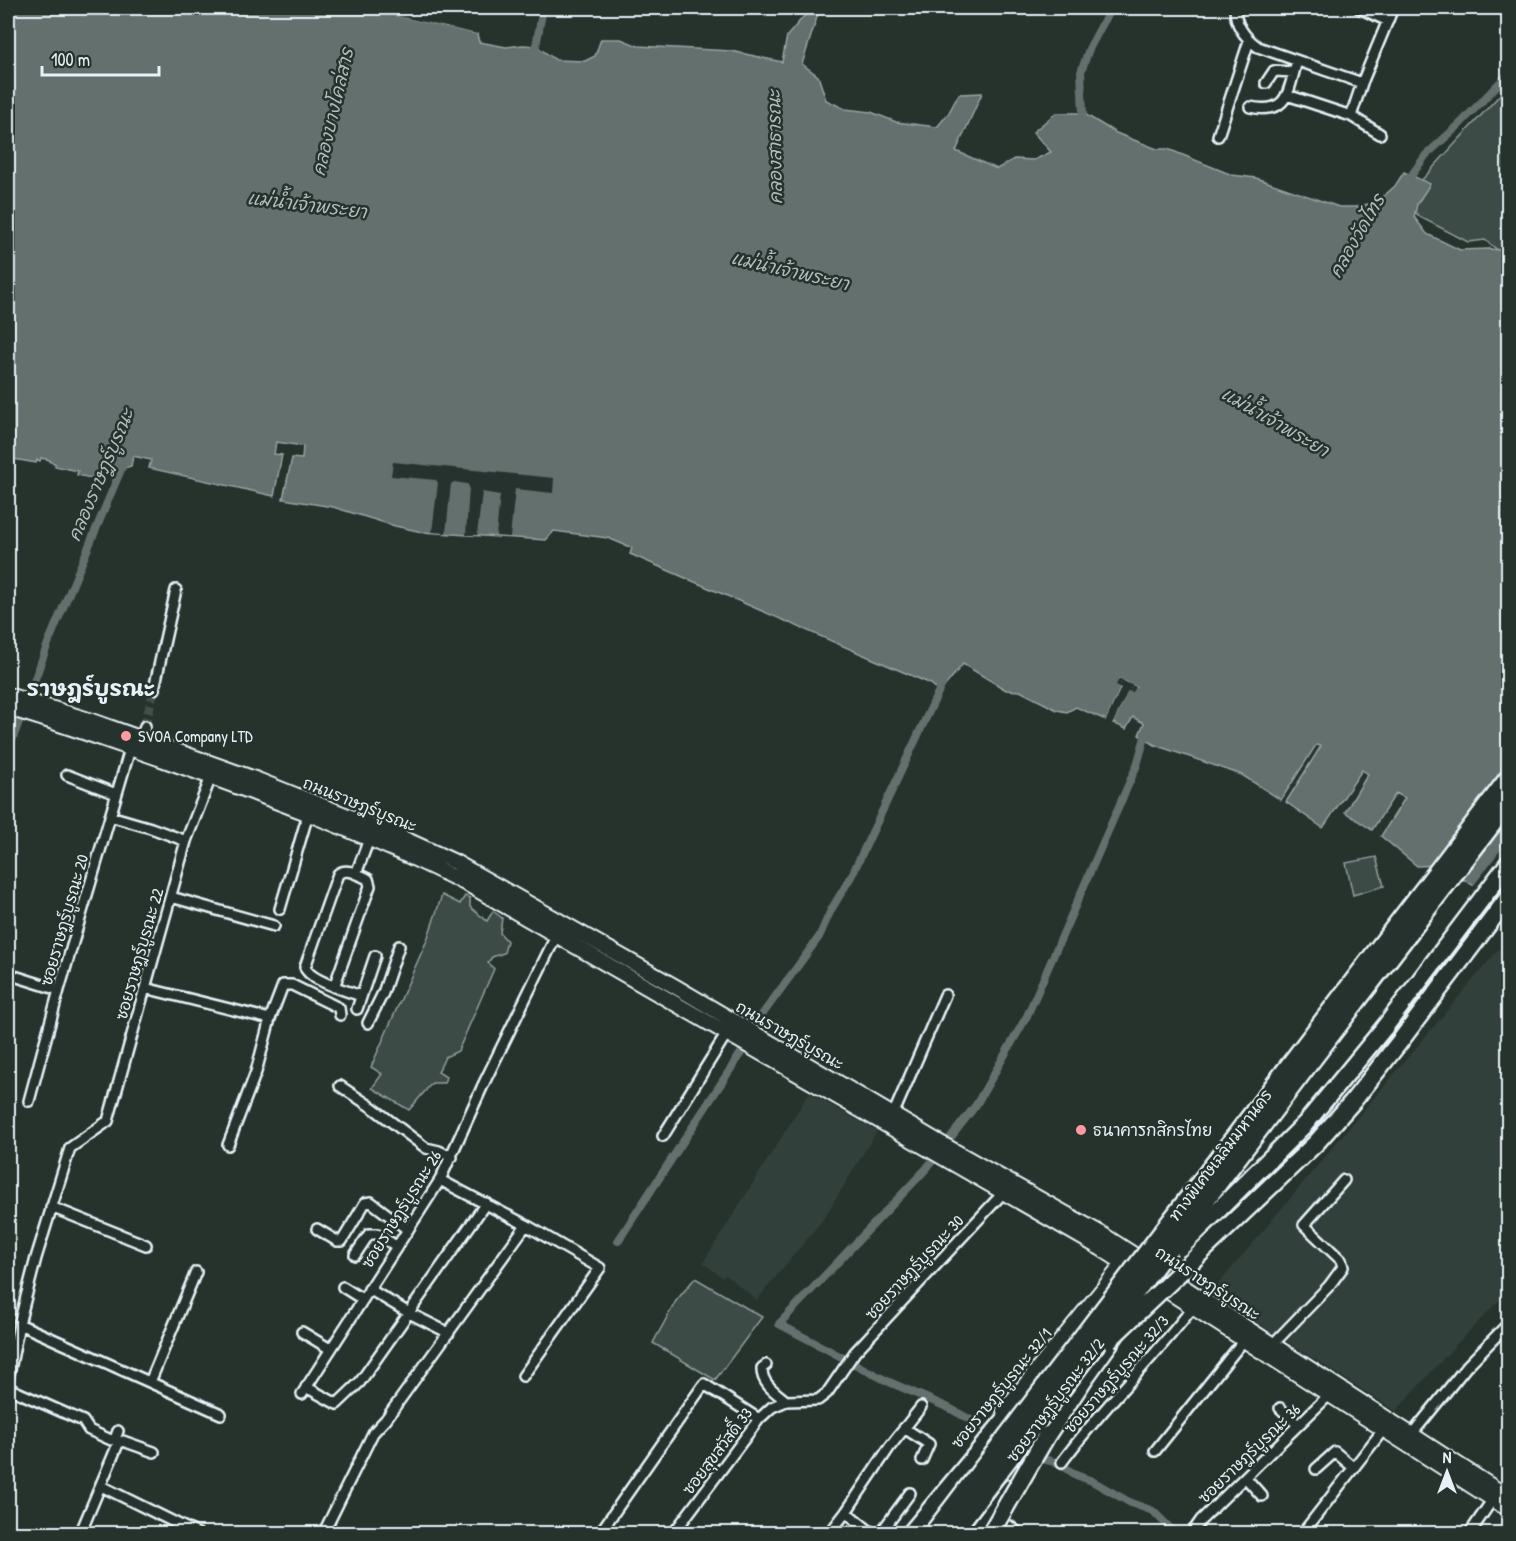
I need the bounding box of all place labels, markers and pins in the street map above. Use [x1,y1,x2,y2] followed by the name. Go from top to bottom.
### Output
[138,725,253,747] place label: SVOA Company LTD
[119,729,133,743] marker: SVOA Company LTD
[1093,1119,1212,1141] place label: ธนาคารกสิกรไทย
[1074,1123,1088,1137] marker: ธนาคารกสิกรไทย

